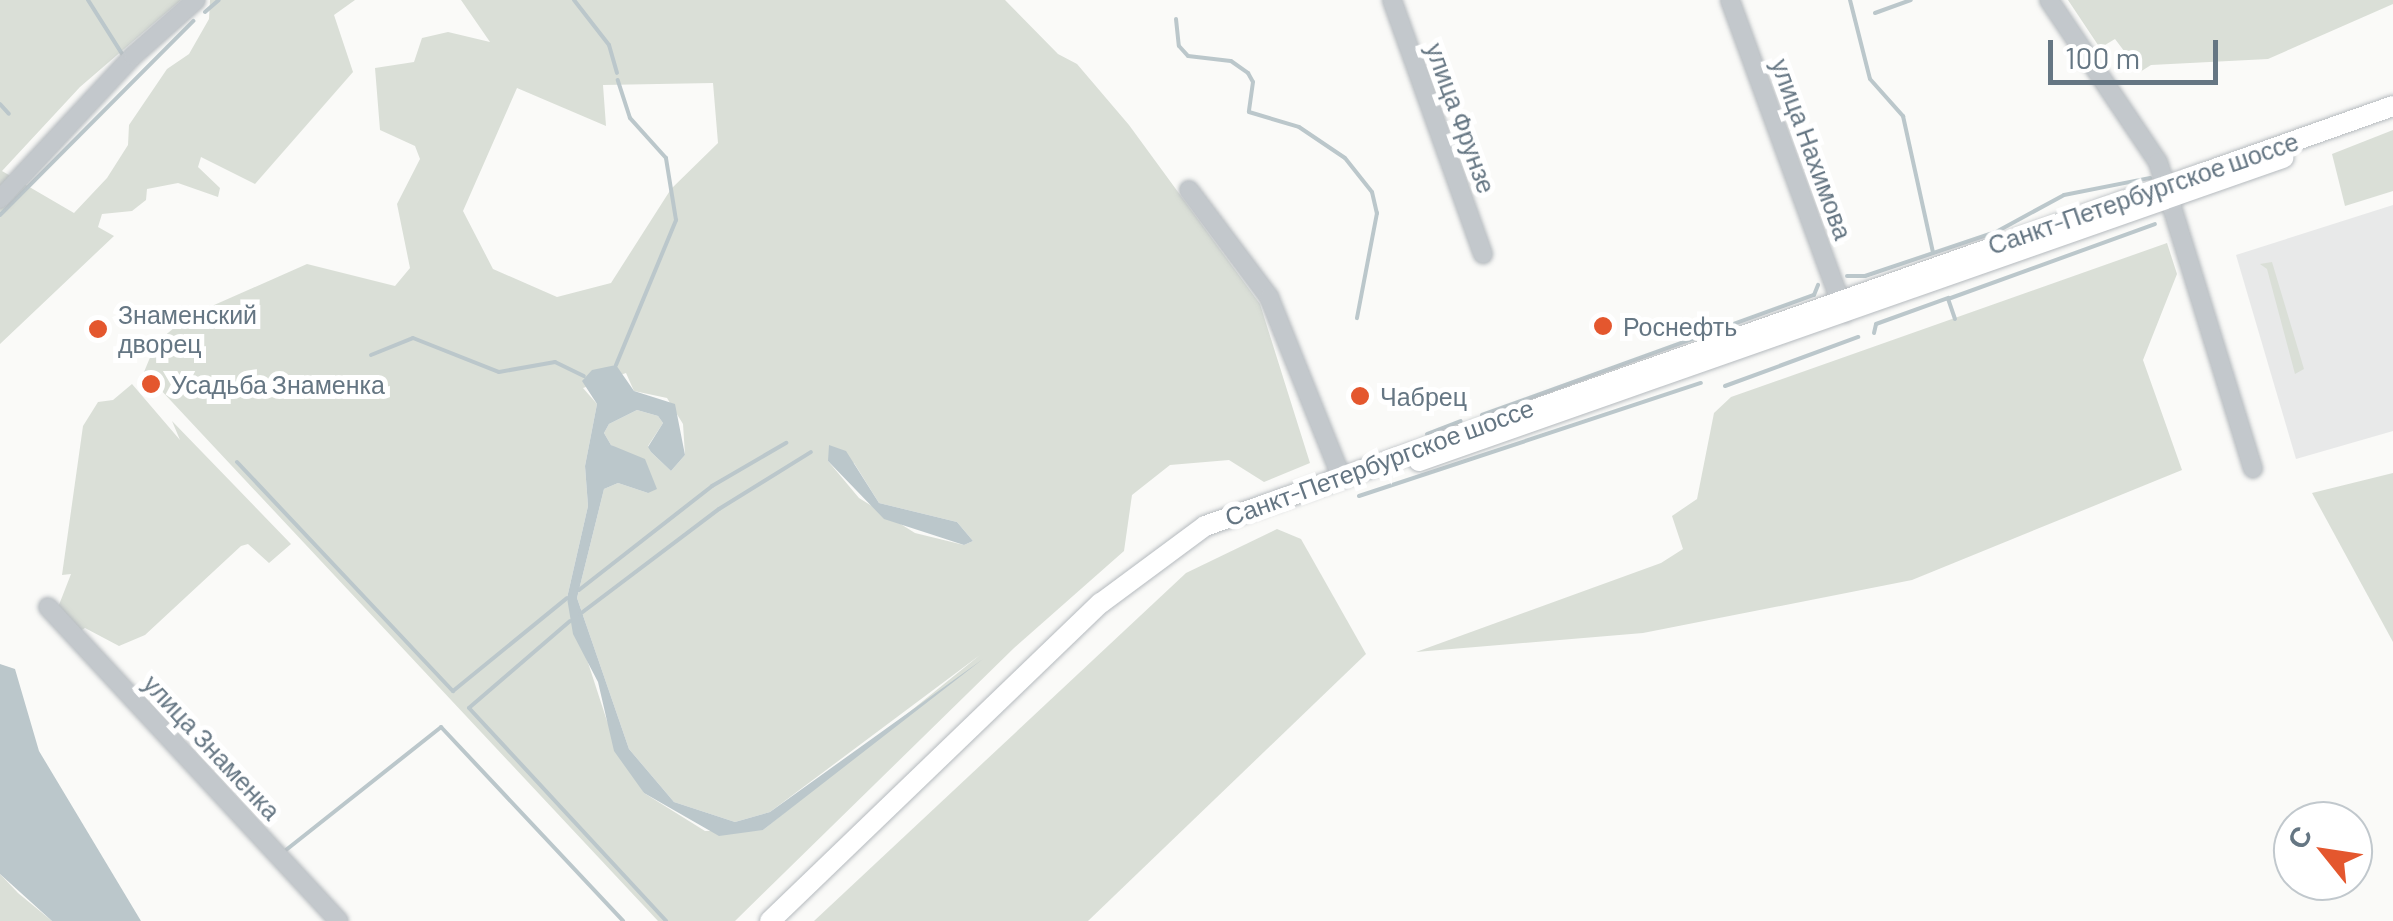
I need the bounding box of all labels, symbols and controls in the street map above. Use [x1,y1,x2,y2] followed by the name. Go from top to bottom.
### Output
[2053,20,2223,82] scale bar
[1420,39,1502,197] street label: улица Фрунзе
[2065,39,2140,75] text: 100 m
[1765,55,1859,243] street label: улица Нахимова
[1984,126,2302,260] street label: Санкт-Петербургское шоссе
[118,300,257,359] place label: Знаменский дворец
[1623,311,1737,341] place label: Роснефть
[1592,315,1614,337] marker: Роснефть
[87,318,109,340] marker: Знаменский дворец
[171,369,385,399] place label: Усадьба Знаменка
[140,373,162,395] marker: Усадьба Знаменка
[1380,381,1467,411] place label: Чабрец
[1349,385,1371,407] marker: Чабрец
[1220,392,1538,532] street label: Санкт-Петербургское шоссе
[137,668,287,826] street label: улица Знаменка
[2273,801,2373,901] north arrow
[2279,820,2319,854] text: С

